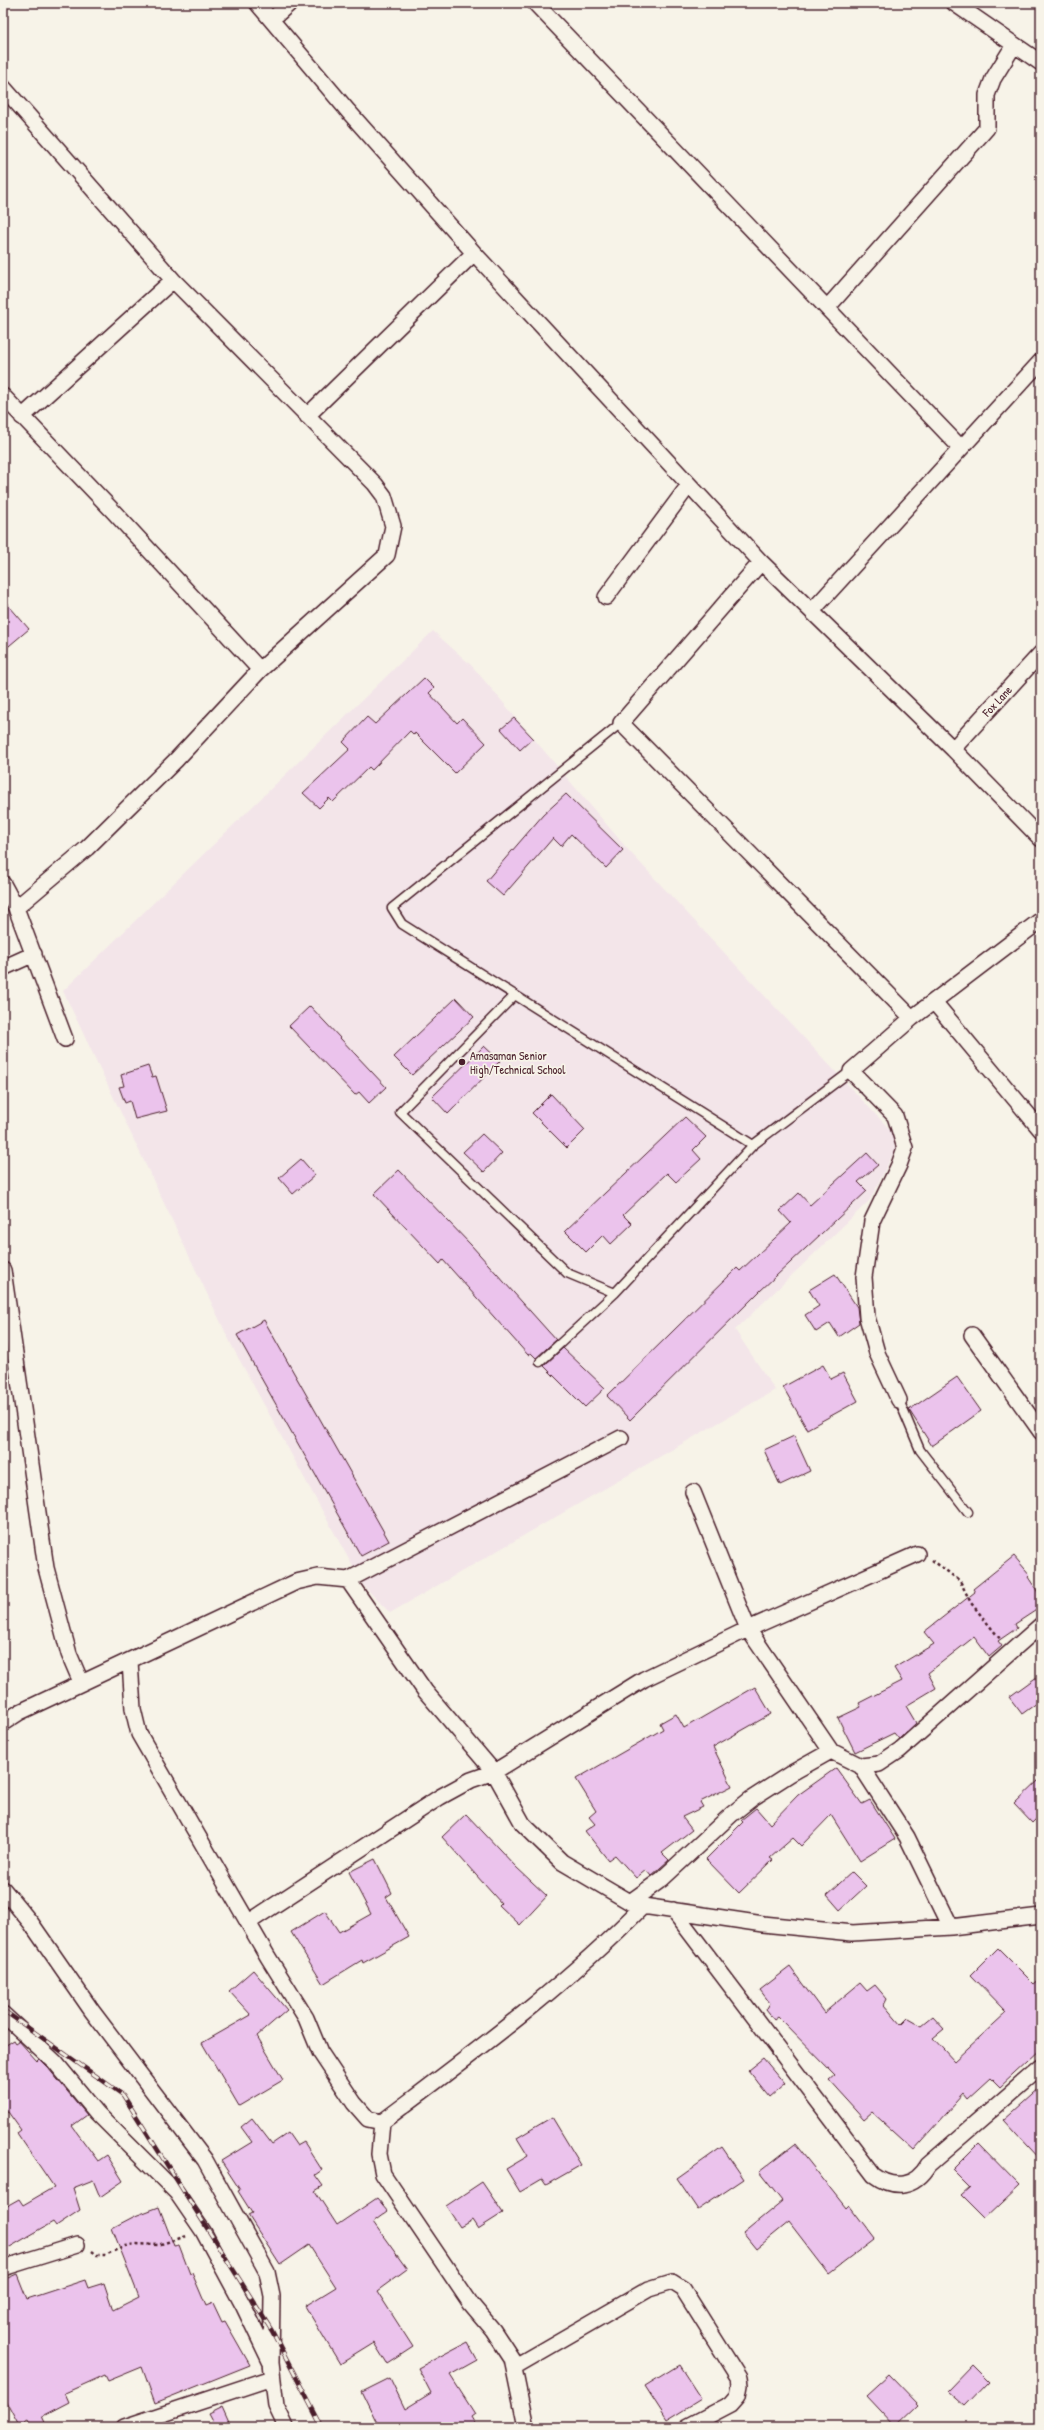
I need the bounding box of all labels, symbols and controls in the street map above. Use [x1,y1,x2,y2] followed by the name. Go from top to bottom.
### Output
[978,682,1016,721] street label: Fox Lane
[470,1047,566,1078] place label: Amasaman Senior High/Technical School
[457,1057,467,1067] marker: Amasaman Senior High/Technical School

